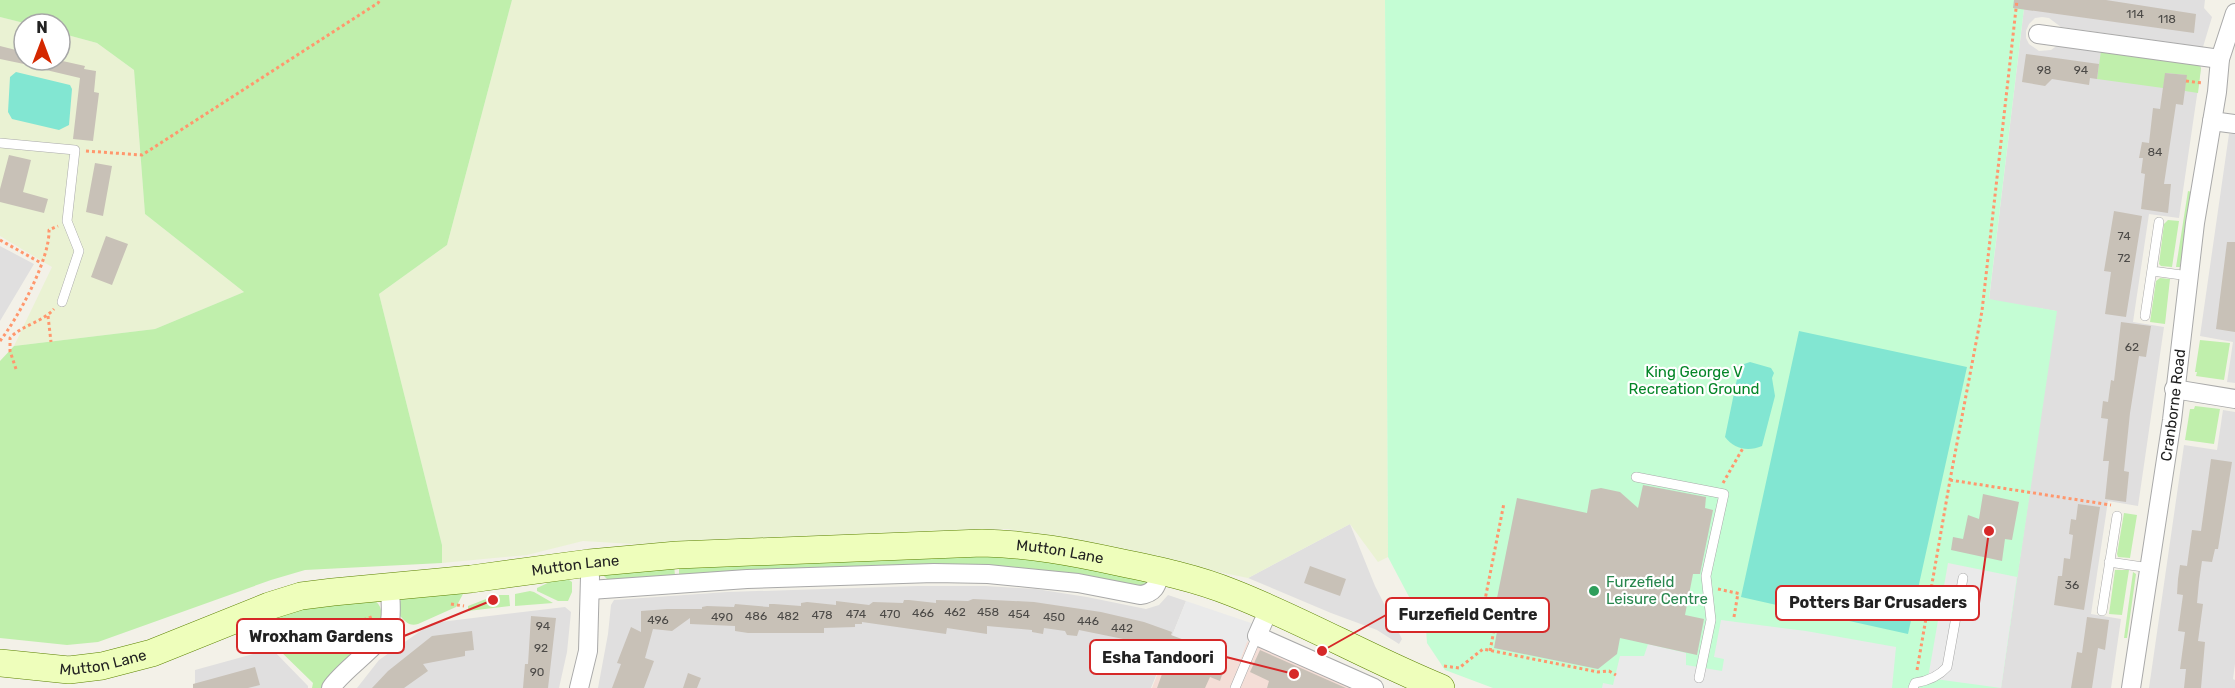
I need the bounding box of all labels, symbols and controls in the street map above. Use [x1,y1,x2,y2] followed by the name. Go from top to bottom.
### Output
[2126,7,2144,21] house number: 114
[12,12,72,72] north arrow
[2158,12,2176,26] house number: 118
[36,18,48,37] text: N
[2037,63,2051,77] house number: 98
[2074,63,2089,77] house number: 94
[2147,145,2163,159] house number: 84
[2117,229,2131,243] house number: 74
[2117,251,2131,265] house number: 72
[2125,340,2139,354] house number: 62
[2157,348,2189,462] street label: Cranborne Road
[1629,363,1759,398] park label: King George V Recreation Ground
[1015,536,1105,568] street label: Mutton Lane
[530,551,620,580] street label: Mutton Lane
[1606,573,1708,608] place label: Furzefield Leisure Centre
[2065,578,2079,592] house number: 36
[1587,584,1601,598] marker: Furzefield Leisure Centre
[1776,586,1979,620] callout: Potters Bar Crusaders
[1789,593,1967,612] text: Potters Bar Crusaders
[1386,598,1549,632] callout: Furzefield Centre
[944,605,966,619] house number: 462
[977,605,999,619] house number: 458
[1398,605,1538,624] text: Furzefield Centre
[912,606,934,620] house number: 466
[846,607,867,621] house number: 474
[879,607,901,621] house number: 470
[1008,607,1031,621] house number: 454
[811,608,833,622] house number: 478
[745,609,767,623] house number: 486
[777,609,799,623] house number: 482
[711,610,733,624] house number: 490
[1043,610,1065,624] house number: 450
[647,613,669,627] house number: 496
[1077,614,1099,628] house number: 446
[237,619,404,653] callout: Wroxham Gardens
[536,619,551,633] house number: 94
[1111,621,1133,635] house number: 442
[249,627,393,646] text: Wroxham Gardens
[1090,640,1226,674] callout: Esha Tandoori
[534,641,548,655] house number: 92
[59,646,148,679] street label: Mutton Lane
[1102,648,1214,667] text: Esha Tandoori
[530,665,544,679] house number: 90

